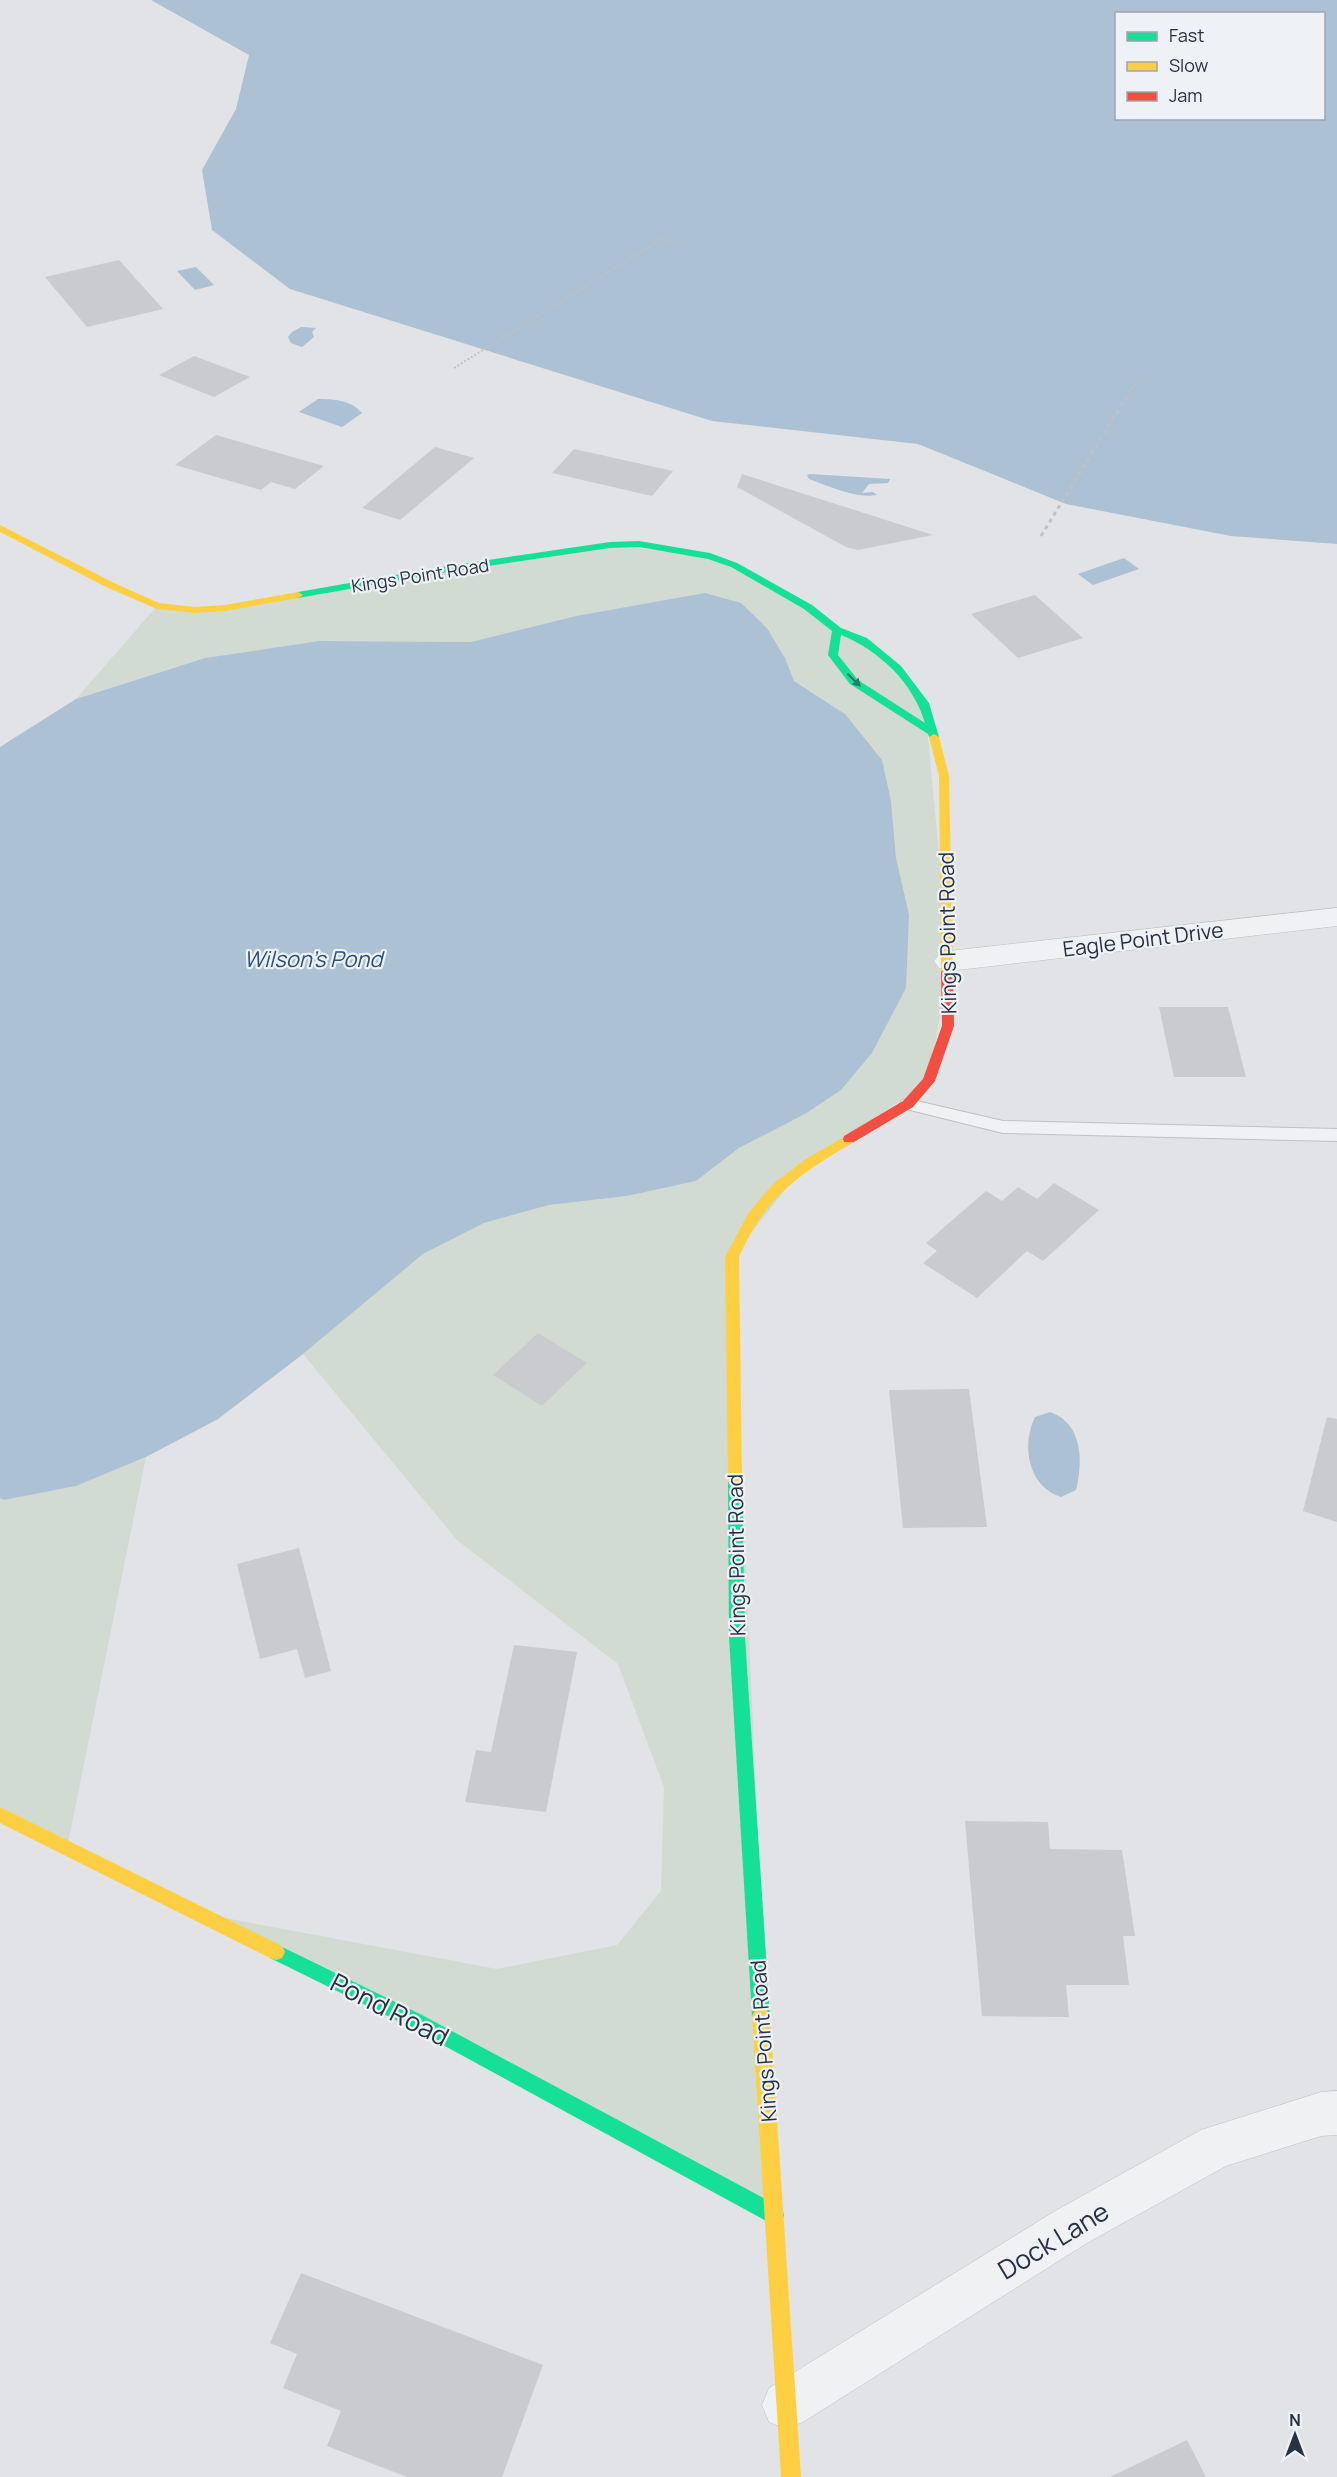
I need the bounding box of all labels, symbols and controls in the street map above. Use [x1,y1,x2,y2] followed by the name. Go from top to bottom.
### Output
[1115,12,1325,120] legend
[1169,23,1204,47] text: Fast
[1169,53,1209,77] text: Slow
[1169,83,1203,107] text: Jam
[349,552,491,598] street label: Kings Point Road
[847,673,861,688] one-way arrow
[932,852,962,1014] street label: Kings Point Road
[1061,915,1225,963] street label: Eagle Point Drive
[244,944,385,974] water label: Wilson's Pond
[721,1474,751,1636] street label: Kings Point Road
[743,1959,783,2123] street label: Kings Point Road
[325,1964,455,2054] street label: Pond Road
[991,2193,1115,2287] street label: Dock Lane
[1265,2405,1325,2465] north arrow
[1289,2409,1301,2431] text: N

